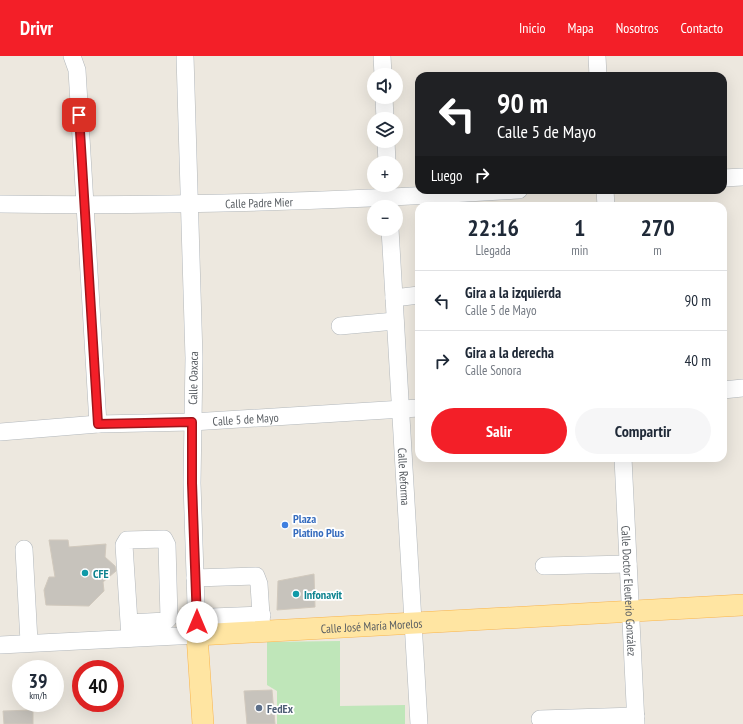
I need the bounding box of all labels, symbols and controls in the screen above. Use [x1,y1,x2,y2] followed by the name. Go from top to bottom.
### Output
[20,16,53,40] text: Drivr
[519,19,546,37] text: Inicio
[568,19,594,37] text: Mapa
[616,19,659,37] text: Nosotros
[681,19,723,37] text: Contacto
[367,68,403,236] map controls
[367,68,403,104] button: sound
[497,84,548,121] text: 90 m
[431,88,483,140] icon: left
[62,98,96,132] pin
[68,104,90,126] icon: arrive
[367,112,403,148] button: layers
[497,120,596,143] text: Calle 5 de Mayo
[367,156,403,192] button: +
[471,164,493,186] icon: right
[431,166,463,185] text: Luego
[225,194,294,211] street label: Calle Padre Mier
[367,200,403,236] button: −
[467,212,519,243] text: 22:16
[574,212,585,243] text: 1
[640,212,675,243] text: 270
[475,242,511,259] text: Llegada
[571,242,588,259] text: min
[653,242,662,259] text: m
[465,283,561,302] text: Gira a la izquierda
[431,290,453,312] icon: left
[685,291,711,310] text: 90 m
[465,302,537,319] text: Calle 5 de Mayo
[465,343,554,362] text: Gira a la derecha
[431,350,453,372] icon: right
[185,351,201,405] street label: Calle Oaxaca
[685,351,711,370] text: 40 m
[465,362,521,379] text: Calle Sonora
[431,408,567,454] button: Salir
[575,408,711,454] button: Compartir
[212,409,279,428] street label: Calle 5 de Mayo
[395,447,414,506] street label: Calle Reforma
[293,511,344,540] place label: Plaza Platino Plus
[280,520,290,530] marker: Plaza Platino Plus
[619,525,640,657] street label: Calle Doctor Eleuterio González
[93,566,109,581] place label: CFE
[80,568,90,578] marker: CFE
[304,587,343,602] place label: Infonavit
[291,589,301,599] marker: Infonavit
[176,601,218,643] position arrow
[320,615,423,636] street label: Calle José María Morelos
[72,660,124,712] speed limit sign: 40
[28,668,48,694] text: 39
[29,689,47,702] text: km/h
[267,701,294,716] place label: FedEx
[254,703,264,713] marker: FedEx

